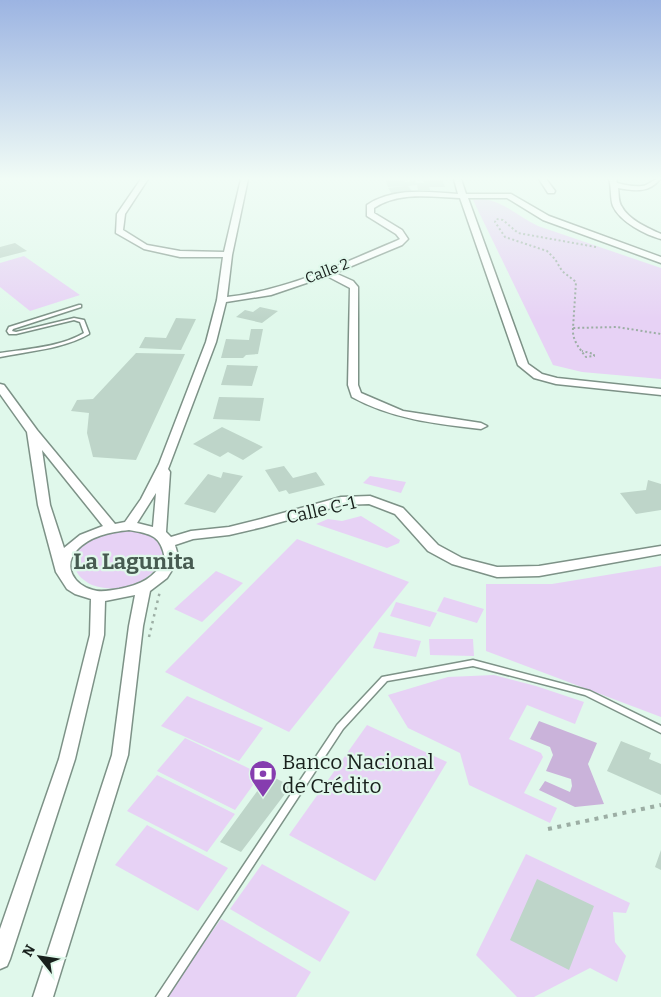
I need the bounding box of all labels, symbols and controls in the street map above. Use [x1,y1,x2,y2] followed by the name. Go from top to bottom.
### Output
[302,254,352,288] street label: Calle 2
[284,491,359,529] street label: Calle C-1
[73,548,195,575] district label: La Lagunita
[282,749,434,799] place label: Banco Nacional de Crédito
[248,759,278,798] bank icon: Banco Nacional de Crédito
[15,932,65,982] north arrow
[19,942,39,960] text: N

